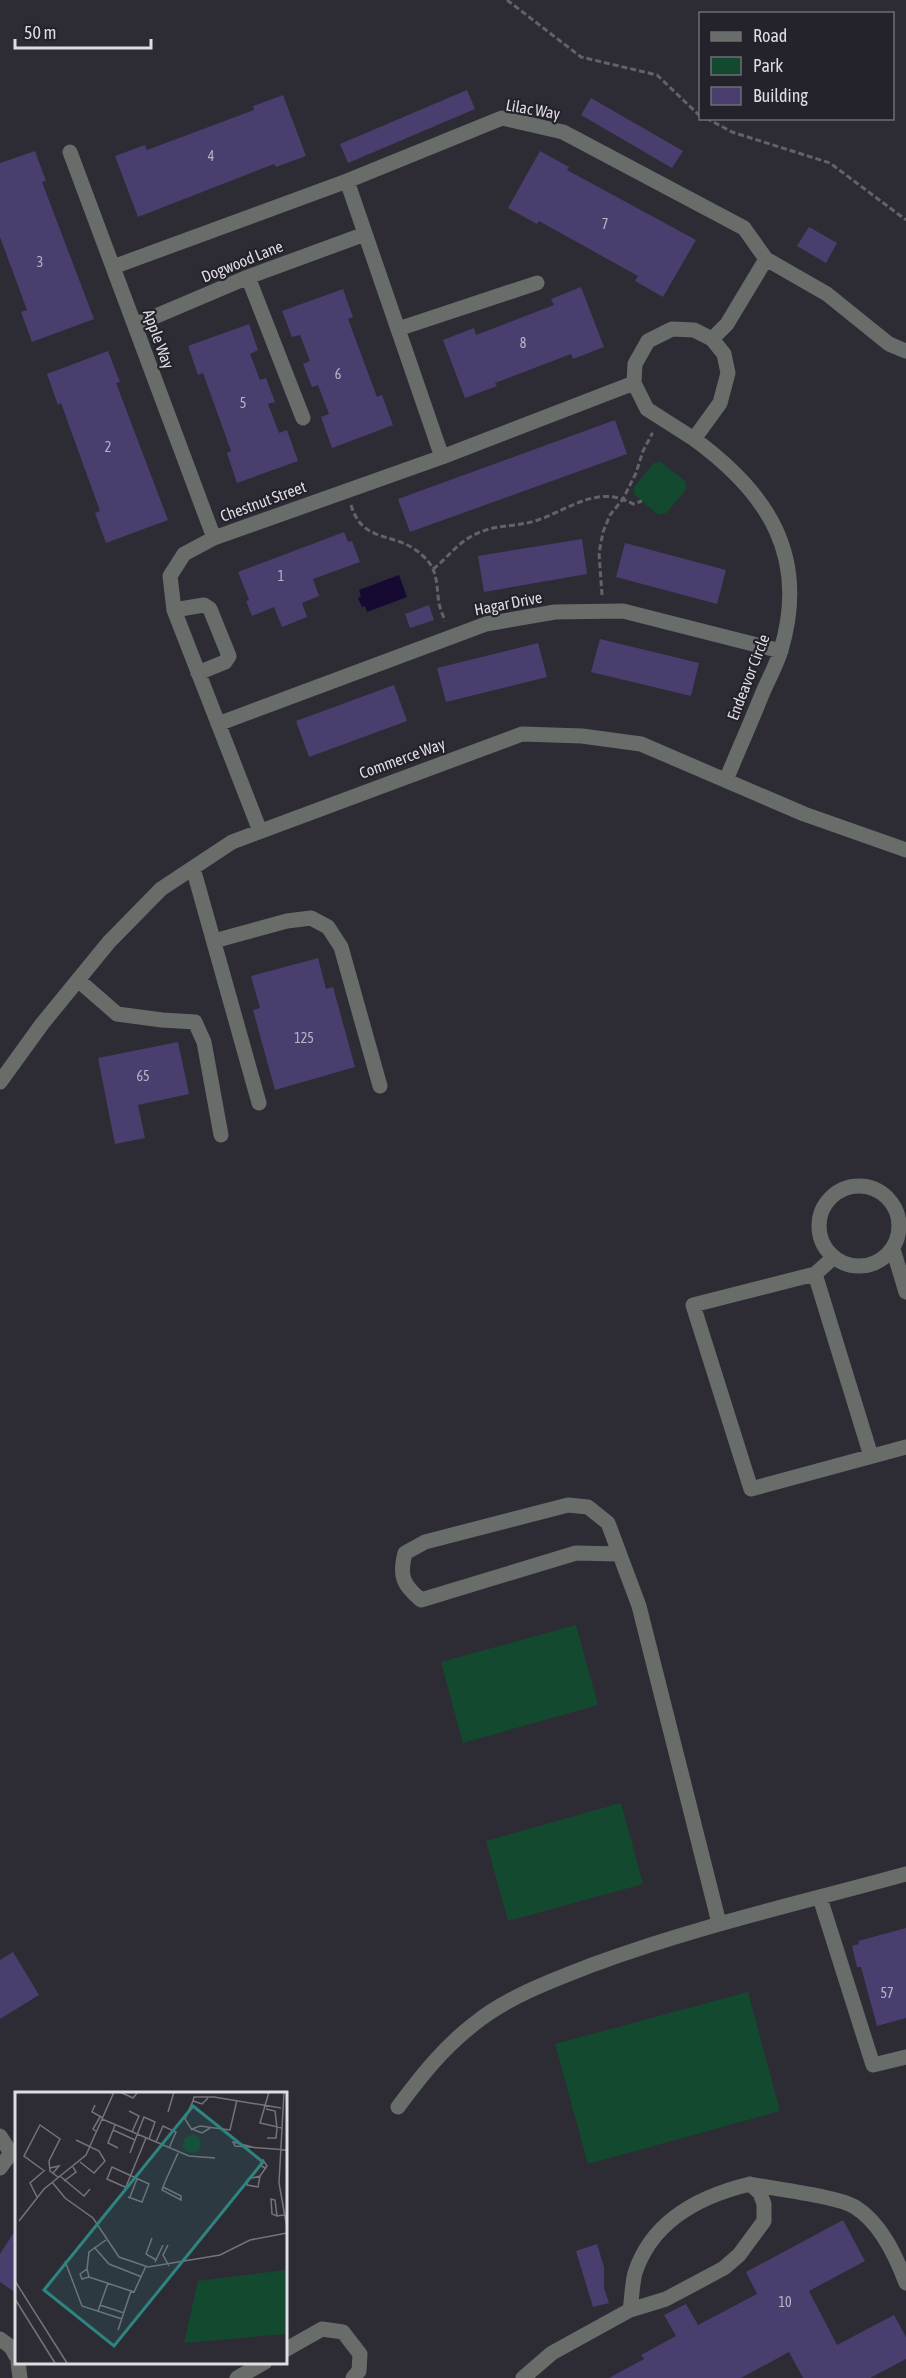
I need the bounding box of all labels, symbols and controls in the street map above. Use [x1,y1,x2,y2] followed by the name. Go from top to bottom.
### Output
[15,12,152,50] scale bar
[699,12,894,120] legend
[24,22,56,43] text: 50 m
[753,25,787,46] text: Road
[753,55,783,76] text: Park
[753,85,808,106] text: Building
[504,95,562,124] street label: Lilac Way
[208,148,215,164] house number: 4
[602,216,608,232] house number: 7
[199,237,286,286] street label: Dogwood Lane
[37,254,43,270] house number: 3
[139,307,178,372] street label: Apple Way
[520,335,527,351] house number: 8
[335,366,342,382] house number: 6
[240,395,246,411] house number: 5
[105,439,111,455] house number: 2
[218,477,309,525] street label: Chestnut Street
[278,568,284,584] house number: 1
[473,588,544,619] street label: Hagar Drive
[723,631,773,723] street label: Endeavor Circle
[357,734,448,783] street label: Commerce Way
[294,1030,314,1046] house number: 125
[136,1068,150,1084] house number: 65
[880,1985,894,2001] house number: 57
[15,2092,286,2363] inset map
[778,2294,792,2310] house number: 10

